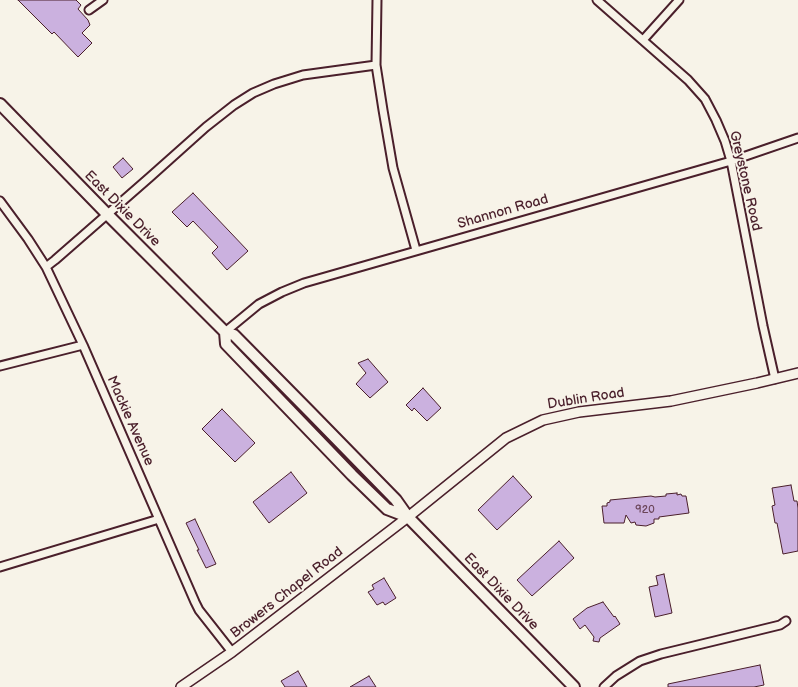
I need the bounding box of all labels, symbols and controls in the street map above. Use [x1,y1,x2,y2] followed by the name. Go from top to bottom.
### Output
[725,129,765,233] street label: Greystone Road
[81,168,163,250] street label: East Dixie Drive
[456,191,550,233] street label: Shannon Road
[103,373,157,469] street label: Mackie Avenue
[546,385,626,413] street label: Dublin Road
[635,503,655,517] house number: 920
[227,544,347,642] street label: Browers Chapel Road
[460,550,542,634] street label: East Dixie Drive

